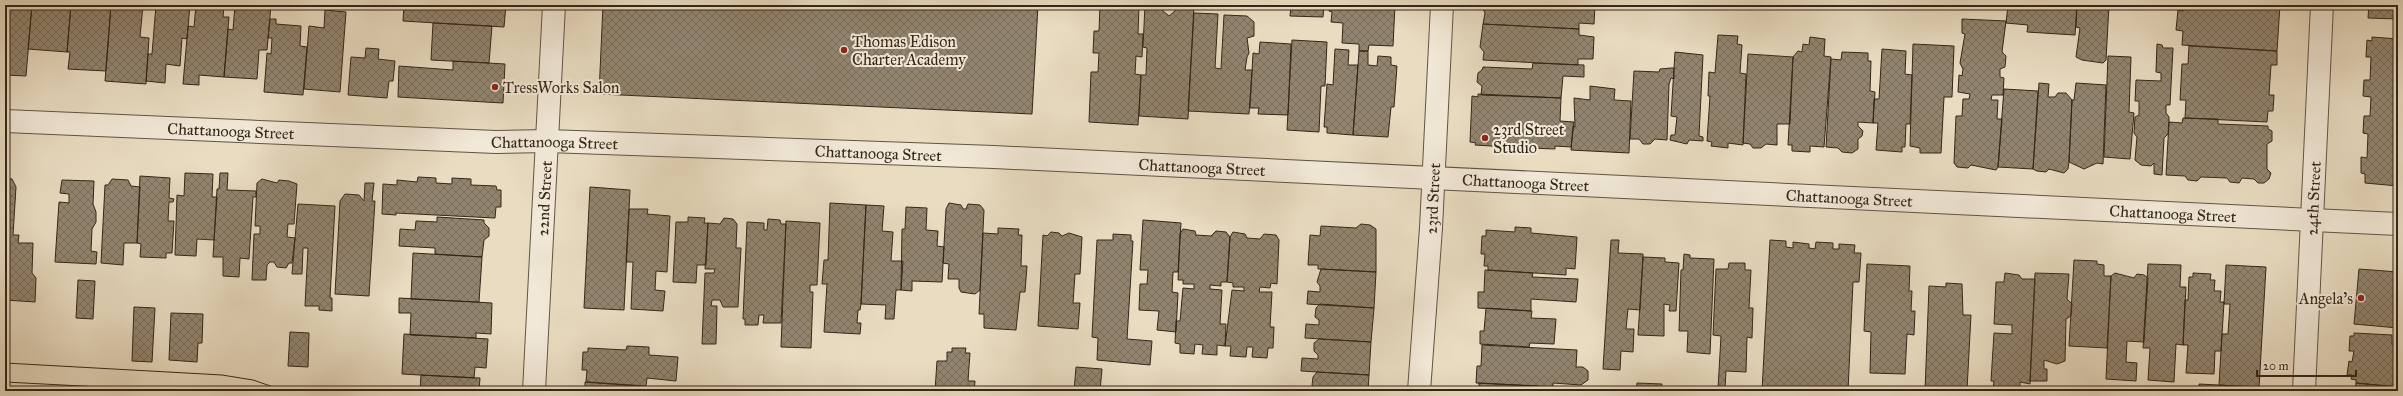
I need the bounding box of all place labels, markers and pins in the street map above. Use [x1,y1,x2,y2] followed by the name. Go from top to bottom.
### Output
[852,32,966,69] place label: Thomas Edison Charter Academy
[839,45,849,55] marker: Thomas Edison Charter Academy
[503,78,620,97] place label: TressWorks Salon
[490,82,500,92] marker: TressWorks Salon
[1493,120,1565,157] place label: 23rd Street Studio
[1480,133,1490,143] marker: 23rd Street Studio
[2298,289,2353,309] place label: Angela's
[2356,293,2366,303] marker: Angela's

